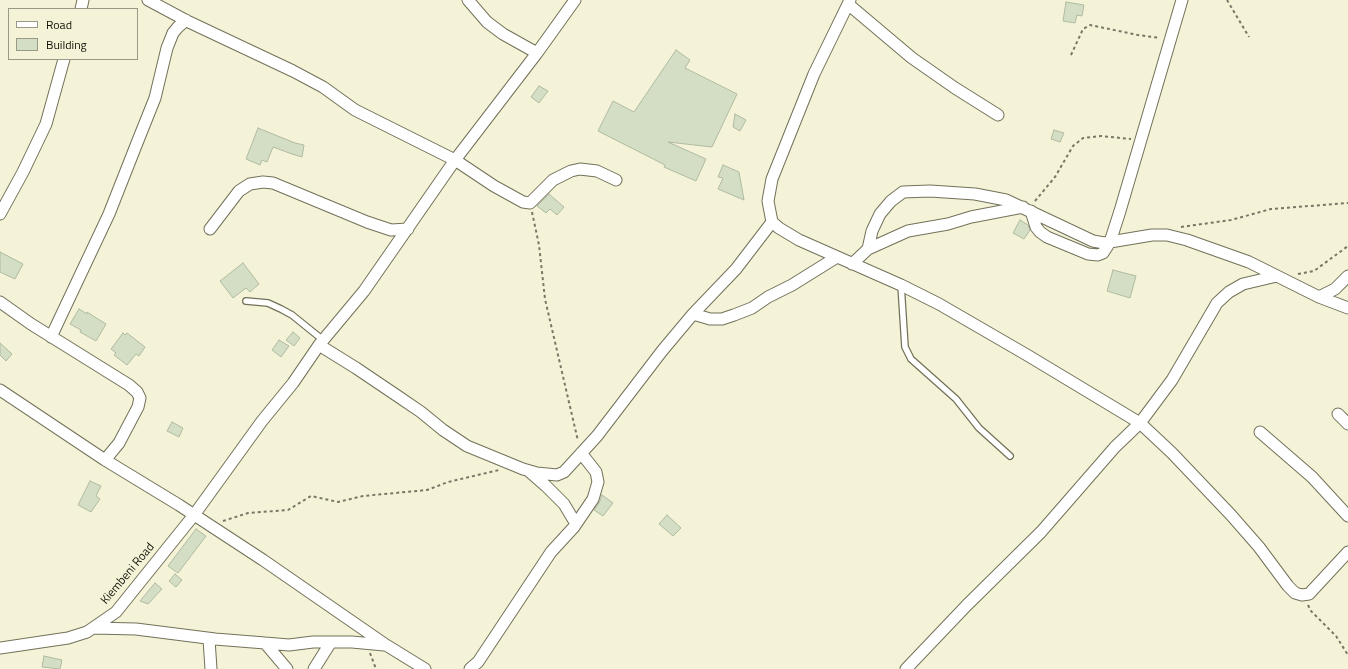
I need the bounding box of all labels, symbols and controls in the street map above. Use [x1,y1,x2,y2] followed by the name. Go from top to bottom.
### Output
[8,8,138,60] legend
[46,15,72,34] text: Road
[46,35,87,54] text: Building
[98,540,158,608] street label: Kiembeni Road

